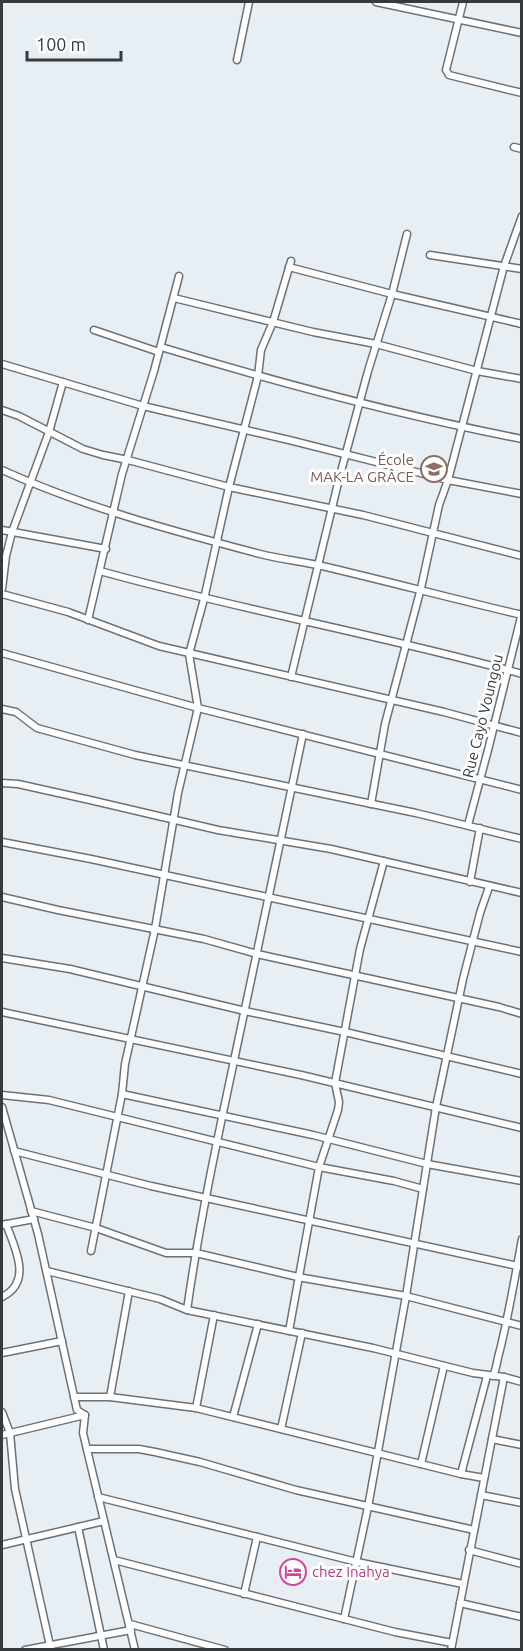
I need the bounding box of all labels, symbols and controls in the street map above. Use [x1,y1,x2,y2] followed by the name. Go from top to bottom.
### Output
[27,24,122,62] scale bar
[36,34,86,54] text: 100 m
[310,451,414,485] place label: École MAK-LA GRÂCE
[419,454,449,484] school or university icon: École MAK-LA GRÂCE
[459,652,506,779] street label: Rue Cayo Voungou
[278,1557,308,1587] hotel icon: chez Inahya
[312,1563,390,1580] place label: chez Inahya

